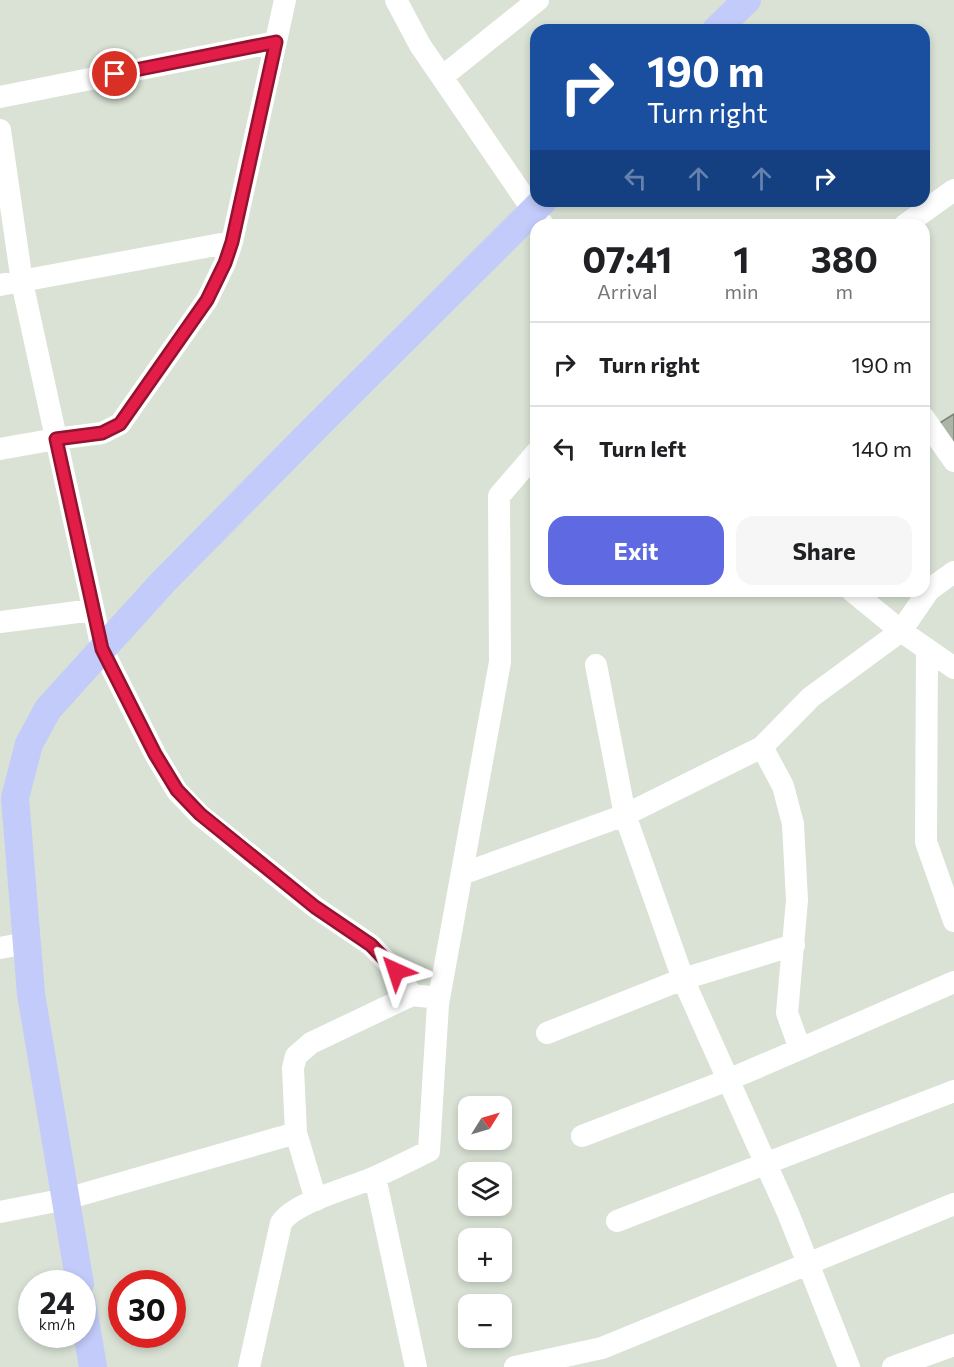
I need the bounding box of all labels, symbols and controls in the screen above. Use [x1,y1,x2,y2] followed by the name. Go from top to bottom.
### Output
[647,44,765,96] text: 190 m
[89,48,140,99] pin
[548,48,626,126] icon: right
[98,57,131,90] icon: arrive
[647,96,767,129] text: Turn right
[619,162,652,195] icon: left
[682,162,715,195] icon: ahead
[745,162,778,195] icon: ahead
[808,162,841,195] icon: right
[582,236,672,280] text: 07:41
[733,236,750,280] text: 1
[811,236,878,280] text: 380
[597,279,658,303] text: Arrival
[724,279,759,303] text: min
[836,279,853,303] text: m
[548,348,581,381] icon: right
[599,351,700,378] text: Turn right
[851,351,912,378] text: 190 m
[548,432,581,465] icon: left
[599,435,686,462] text: Turn left
[852,435,912,462] text: 140 m
[548,516,724,585] button: Exit
[736,516,912,585] button: Share
[364,939,428,1003] position arrow
[458,1096,512,1150] north arrow
[458,1096,512,1348] map controls
[458,1162,512,1216] button: layers
[458,1228,512,1282] button: +
[108,1270,186,1348] speed limit sign: 30
[39,1283,75,1320] text: 24
[458,1294,512,1348] button: −
[39,1315,75,1333] text: km/h

